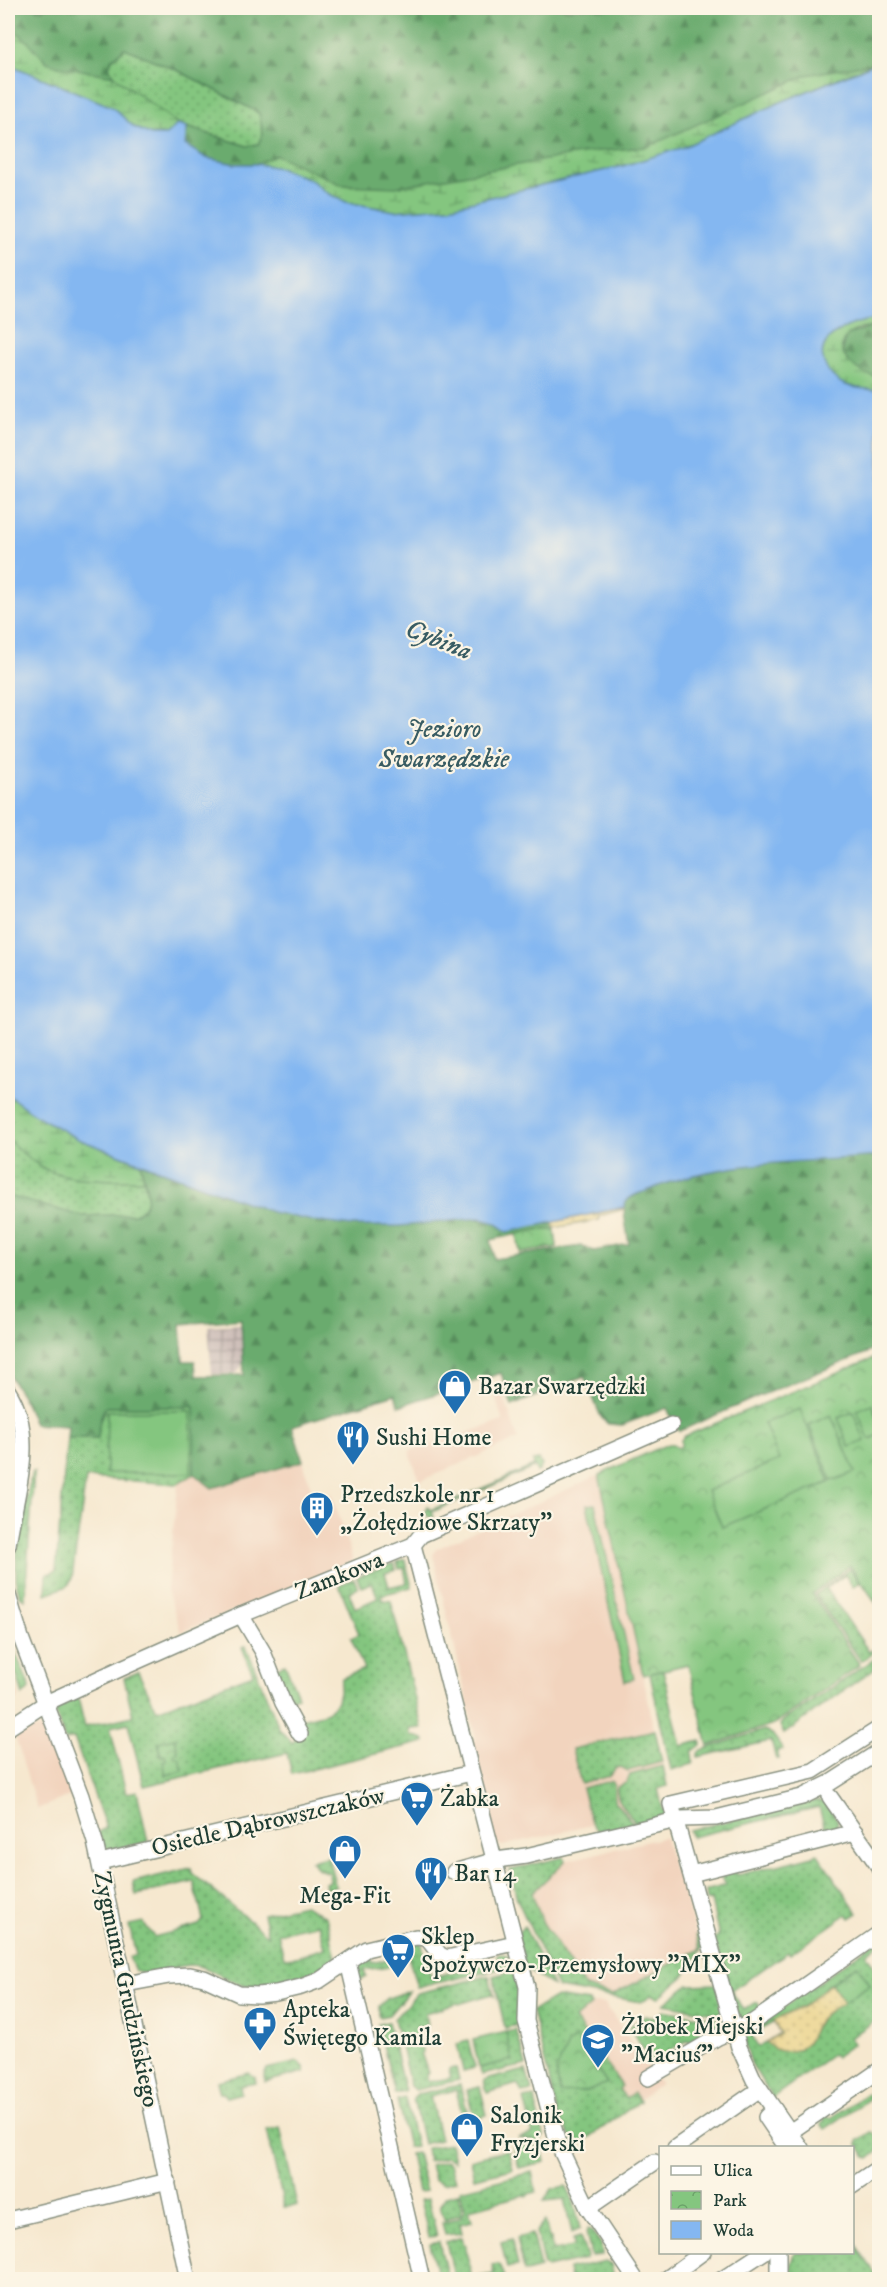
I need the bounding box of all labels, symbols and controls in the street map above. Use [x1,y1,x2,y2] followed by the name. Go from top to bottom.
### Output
[401,613,476,668] water label: Cybina
[378,713,510,776] water label: Jezioro Swarzędzkie
[437,1368,473,1415] shop icon: Bazar Swarzędzki
[478,1372,646,1402] place label: Bazar Swarzędzki
[335,1419,371,1466] restaurant icon: Sushi Home
[376,1423,492,1453] place label: Sushi Home
[340,1480,552,1538] place label: Przedszkole nr 1 „Żołędziowe Skrzaty"
[299,1490,335,1537] building icon: Przedszkole nr 1 „Żołędziowe Skrzaty"
[291,1544,389,1607] street label: Zamkowa
[149,1780,388,1863] street label: Osiedle Dąbrowszczaków
[399,1780,435,1827] supermarket icon: Żabka
[440,1783,500,1814] place label: Żabka
[327,1833,363,1880] shop icon: Mega-Fit
[413,1855,449,1902] restaurant icon: Bar 14
[454,1859,517,1889] place label: Bar 14
[86,1868,166,2110] street label: Zygmunta Grudzińskiego
[299,1881,391,1911] place label: Mega-Fit
[421,1922,741,1980] place label: Sklep Spożywczo-Przemysłowy "MIX"
[380,1932,416,1979] supermarket icon: Sklep Spożywczo-Przemysłowy "MIX"
[283,1995,442,2053] place label: Apteka Świętego Kamila
[242,2005,278,2052] pharmacy icon: Apteka Świętego Kamila
[621,2011,763,2070] place label: Żłobek Miejski "Maciuś"
[580,2022,616,2069] school or university icon: Żłobek Miejski "Maciuś"
[490,2101,585,2159] place label: Salonik Fryzjerski
[449,2111,485,2158] shop icon: Salonik Fryzjerski
[659,2146,854,2254] legend
[713,2160,753,2182] text: Ulica
[713,2190,747,2212] text: Park
[712,2220,754,2242] text: Woda

